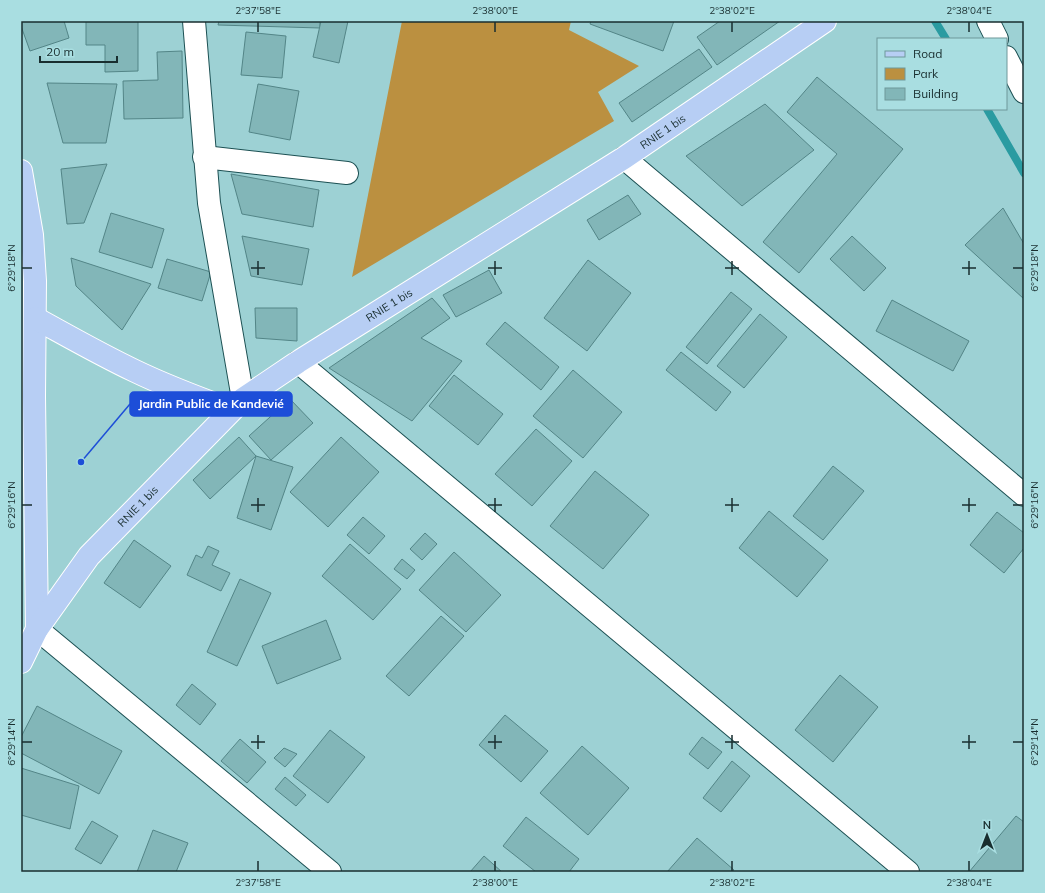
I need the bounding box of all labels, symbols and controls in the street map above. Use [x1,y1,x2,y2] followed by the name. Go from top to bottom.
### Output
[235,4,281,17] text: 2°37'58"E
[472,4,518,17] text: 2°38'00"E
[709,4,755,17] text: 2°38'02"E
[946,4,992,17] text: 2°38'04"E
[40,38,117,64] scale bar
[877,38,1007,110] legend
[46,44,74,59] text: 20 m
[913,46,942,61] text: Road
[913,66,939,81] text: Park
[913,86,958,101] text: Building
[637,111,688,152] street label: RNIE 1 bis
[5,244,18,292] text: 6°29'18"N
[1028,244,1041,292] text: 6°29'18"N
[363,285,415,325] street label: RNIE 1 bis
[130,392,292,416] callout: Jardin Public de Kandevié
[138,396,284,411] text: Jardin Public de Kandevié
[5,481,18,529] text: 6°29'16"N
[1028,481,1041,529] text: 6°29'16"N
[115,483,161,530] street label: RNIE 1 bis
[5,718,18,766] text: 6°29'14"N
[1028,718,1041,766] text: 6°29'14"N
[967,815,1007,855] north arrow
[983,818,991,832] text: N
[235,876,281,889] text: 2°37'58"E
[472,876,518,889] text: 2°38'00"E
[709,876,755,889] text: 2°38'02"E
[946,876,992,889] text: 2°38'04"E

